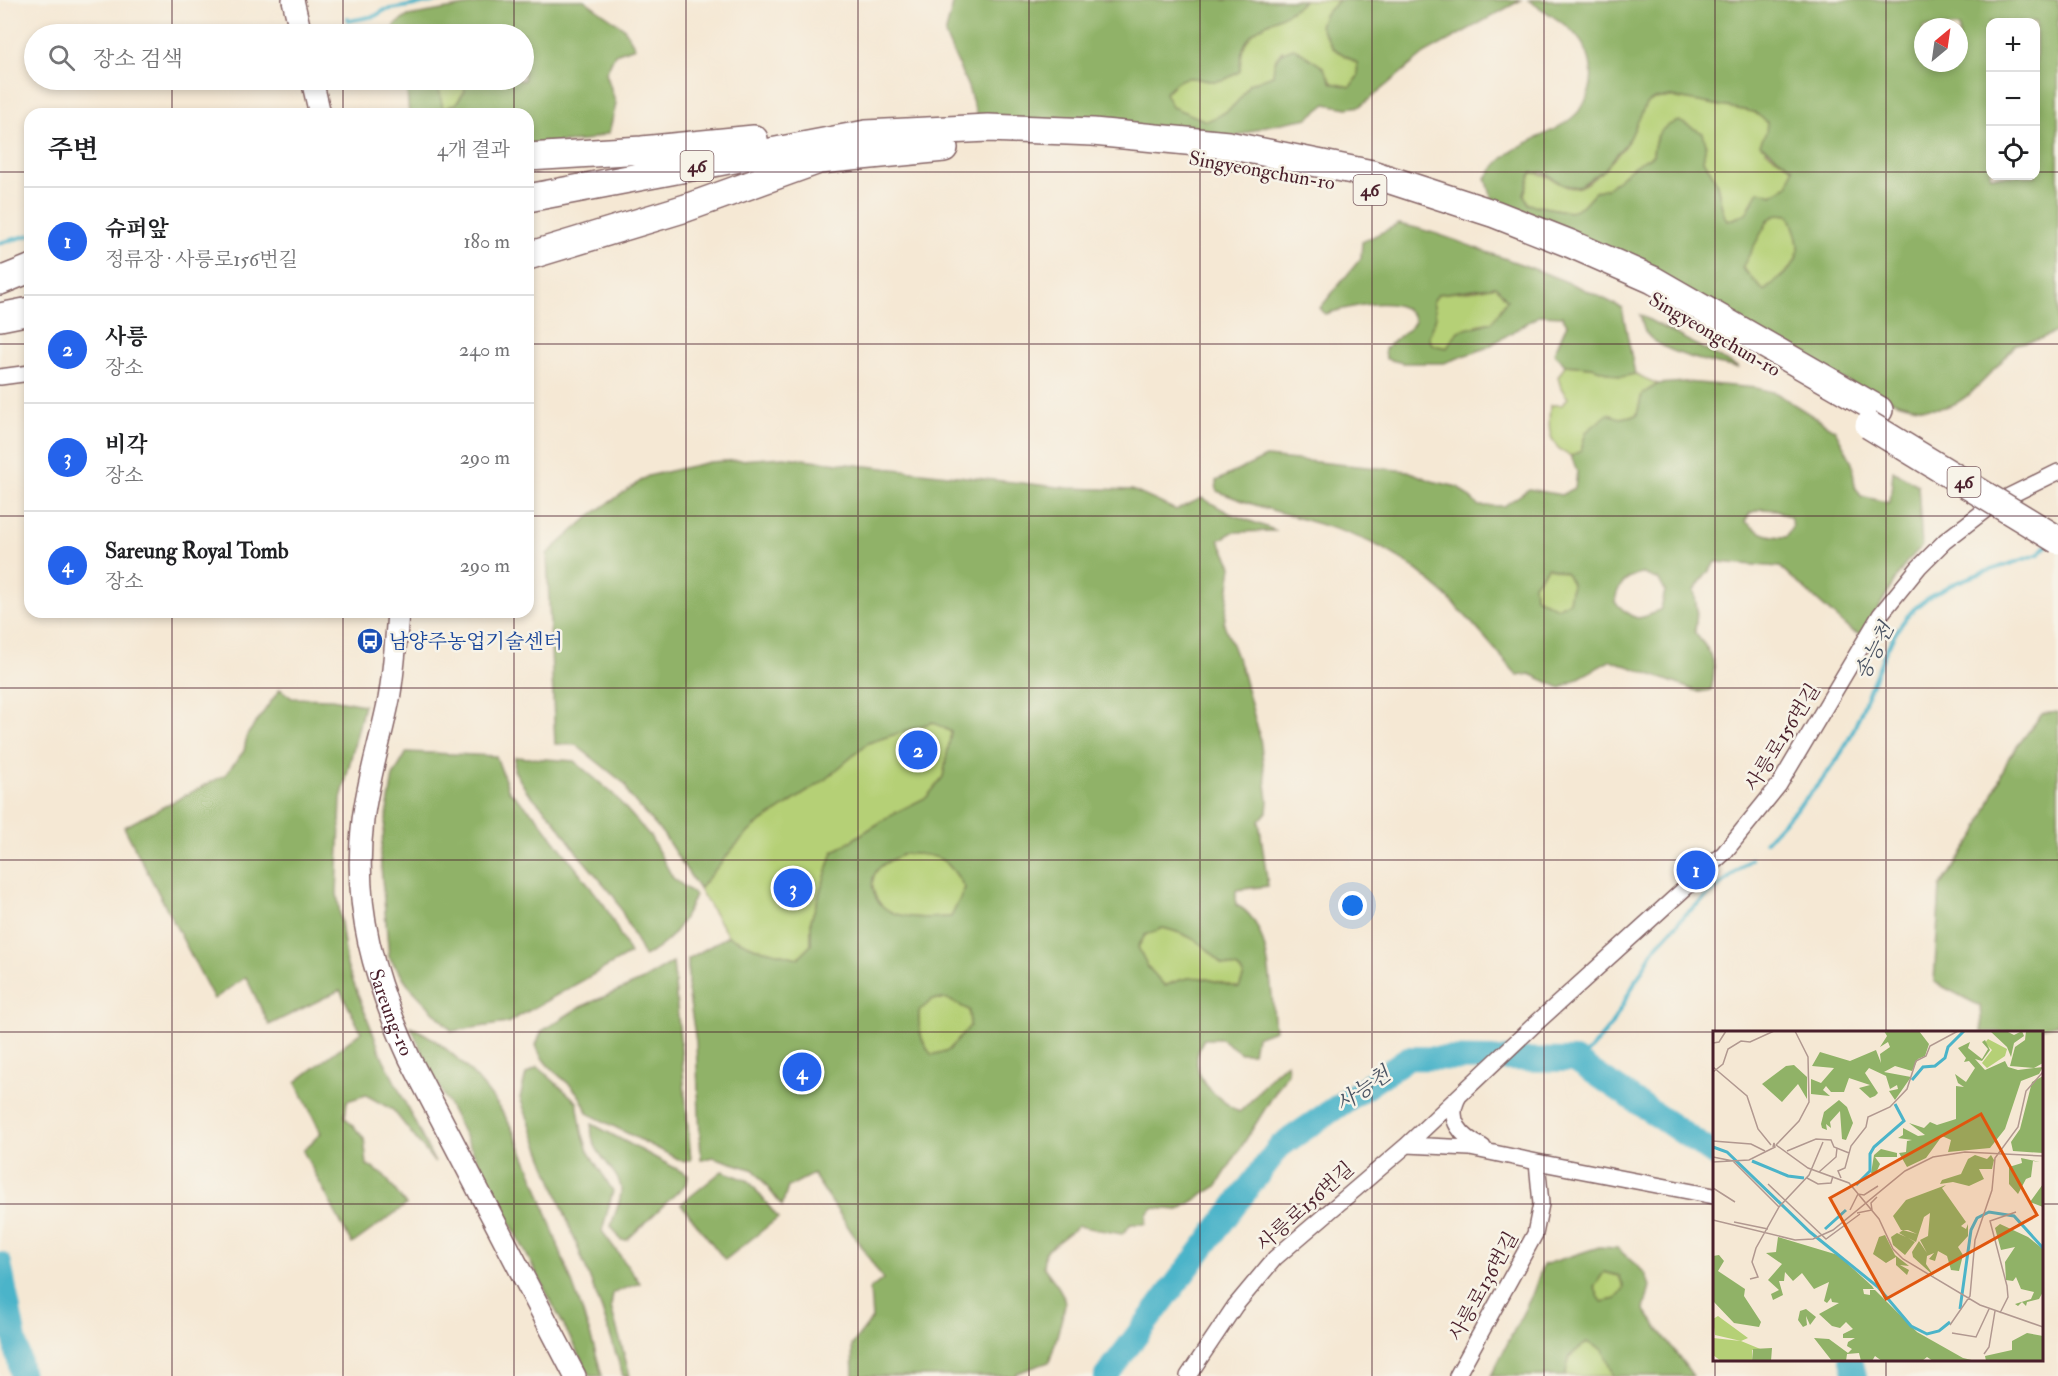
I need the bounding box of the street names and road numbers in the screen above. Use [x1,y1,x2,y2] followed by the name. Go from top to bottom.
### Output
[1187,145,1337,196] street label: Singyeongchun-ro
[680,151,714,181] road number: 46
[1354,175,1386,205] road number: 46
[1644,287,1785,382] street label: Singyeongchun-ro
[1948,467,1980,497] road number: 46
[1739,679,1825,796] street label: 사릉로156번길
[363,966,419,1060] street label: Sareung-ro
[1251,1156,1359,1257] street label: 사릉로156번길
[1443,1227,1524,1345] street label: 사릉로136번길

